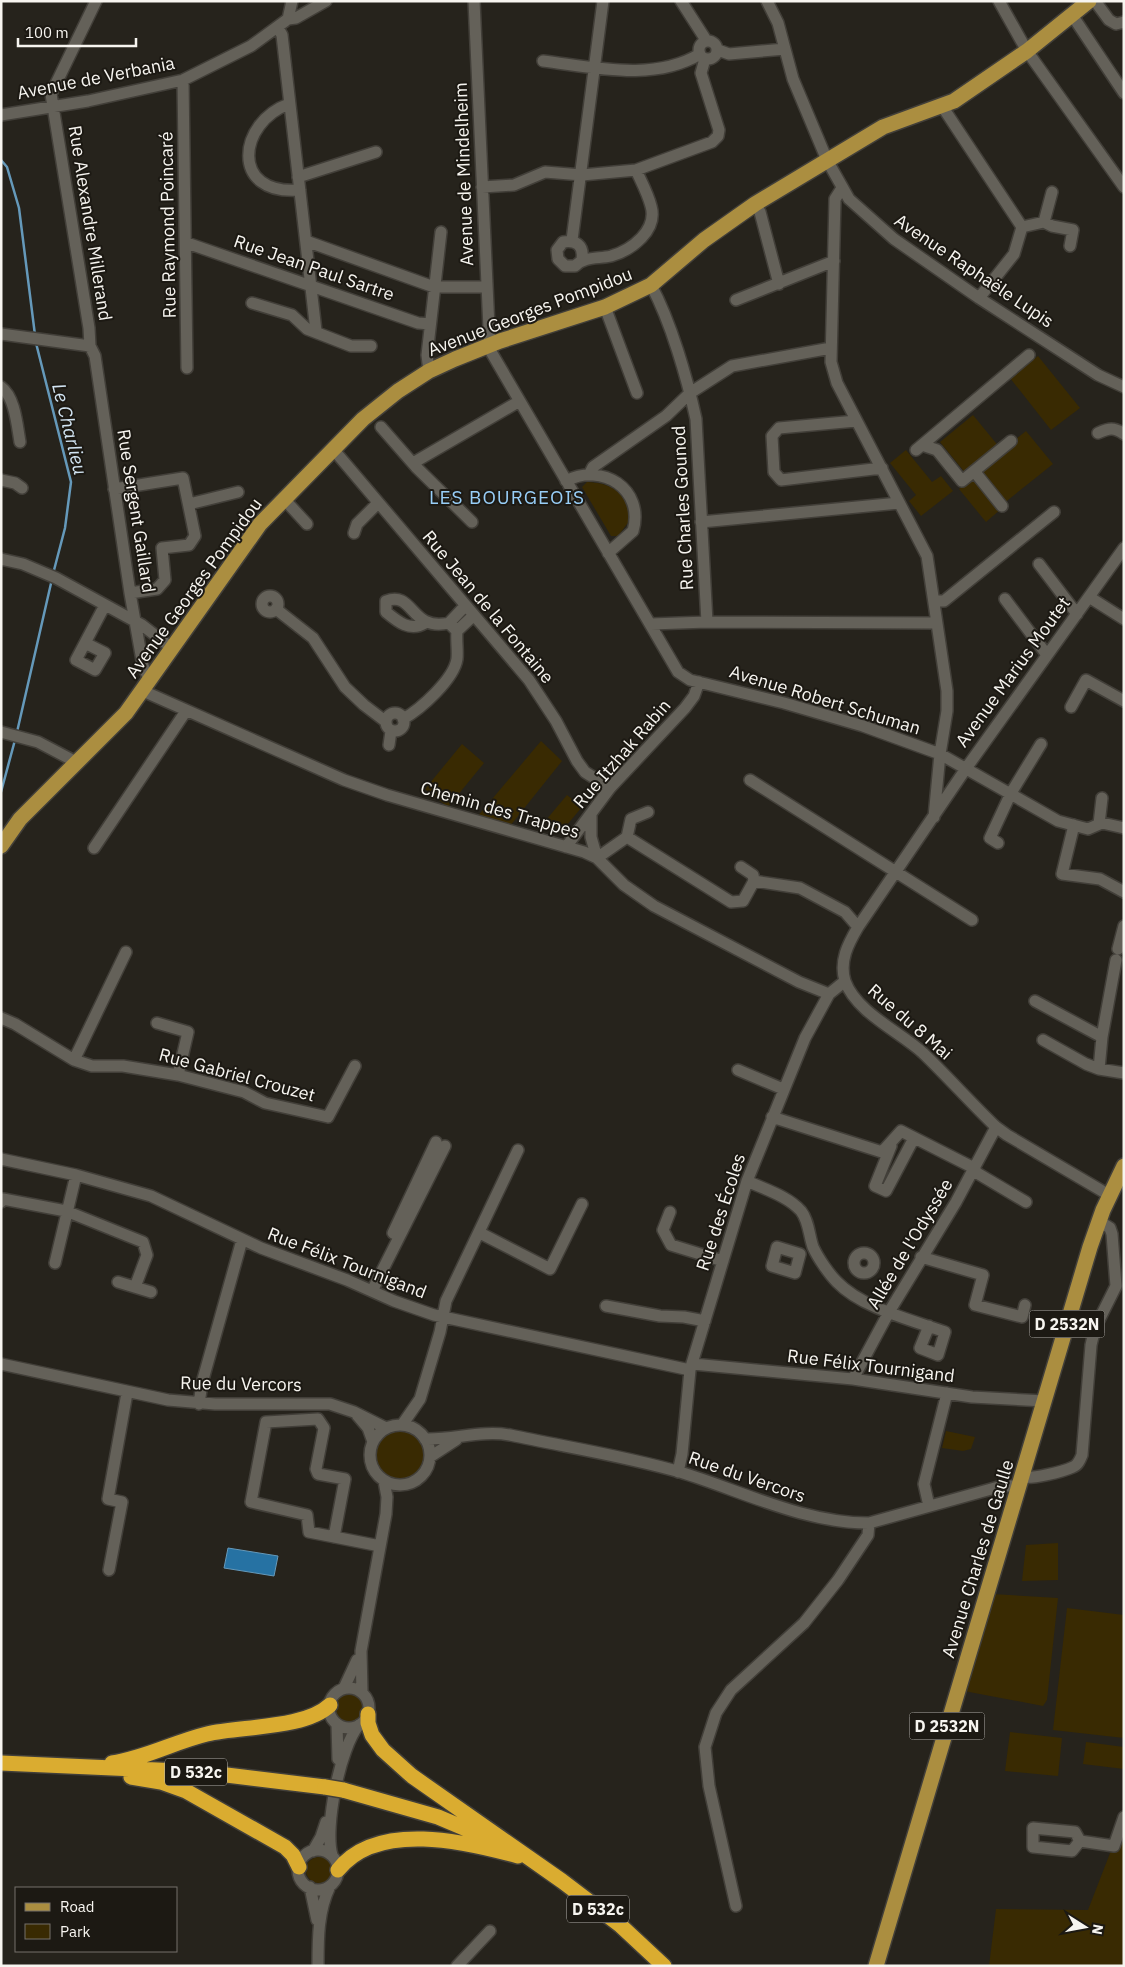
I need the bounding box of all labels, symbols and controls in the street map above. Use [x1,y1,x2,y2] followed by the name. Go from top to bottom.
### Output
[18,15,135,47] scale bar
[25,23,69,42] text: 100 m
[15,51,177,104] street label: Avenue de Verbania
[449,82,478,266] street label: Avenue de Mindelheim
[64,124,117,322] street label: Rue Alexandre Millerand
[154,131,181,319] street label: Rue Raymond Poincaré
[890,209,1058,332] street label: Avenue Raphaële Lupis
[231,229,398,306] street label: Rue Jean Paul Sartre
[424,262,635,361] street label: Avenue Georges Pompidou
[47,381,93,477] water label: Le Charlieu
[667,425,698,591] street label: Rue Charles Gounod
[112,427,161,594] street label: Rue Sergent Gaillard
[429,485,585,509] district label: LES BOURGEOIS
[120,493,267,682] street label: Avenue Georges Pompidou
[418,525,559,688] street label: Rue Jean de la Fontaine
[950,592,1075,751] street label: Avenue Marius Moutet
[727,659,924,740] street label: Avenue Robert Schuman
[568,694,675,813] street label: Rue Itzhak Rabin
[418,776,582,843] street label: Chemin des Trappes
[863,979,957,1065] street label: Rue du 8 Mai
[156,1043,318,1106] street label: Rue Gabriel Crouzet
[691,1150,750,1273] street label: Rue des Écoles
[862,1174,958,1313] street label: Allée de l'Odyssée
[264,1222,430,1303] street label: Rue Félix Tournigand
[1030,1310,1104,1338] road number: D 2532N
[786,1344,956,1387] street label: Rue Félix Tournigand
[180,1371,302,1396] street label: Rue du Vercors
[686,1446,809,1507] street label: Rue du Vercors
[936,1457,1019,1661] street label: Avenue Charles de Gaulle
[910,1712,984,1740] road number: D 2532N
[165,1758,227,1785] road number: D 532c
[15,1887,178,1952] legend
[567,1896,629,1922] road number: D 532c
[60,1897,95,1916] text: Road
[1060,1902,1110,1952] north arrow
[60,1922,90,1941] text: Park
[1088,1923,1108,1936] text: N

